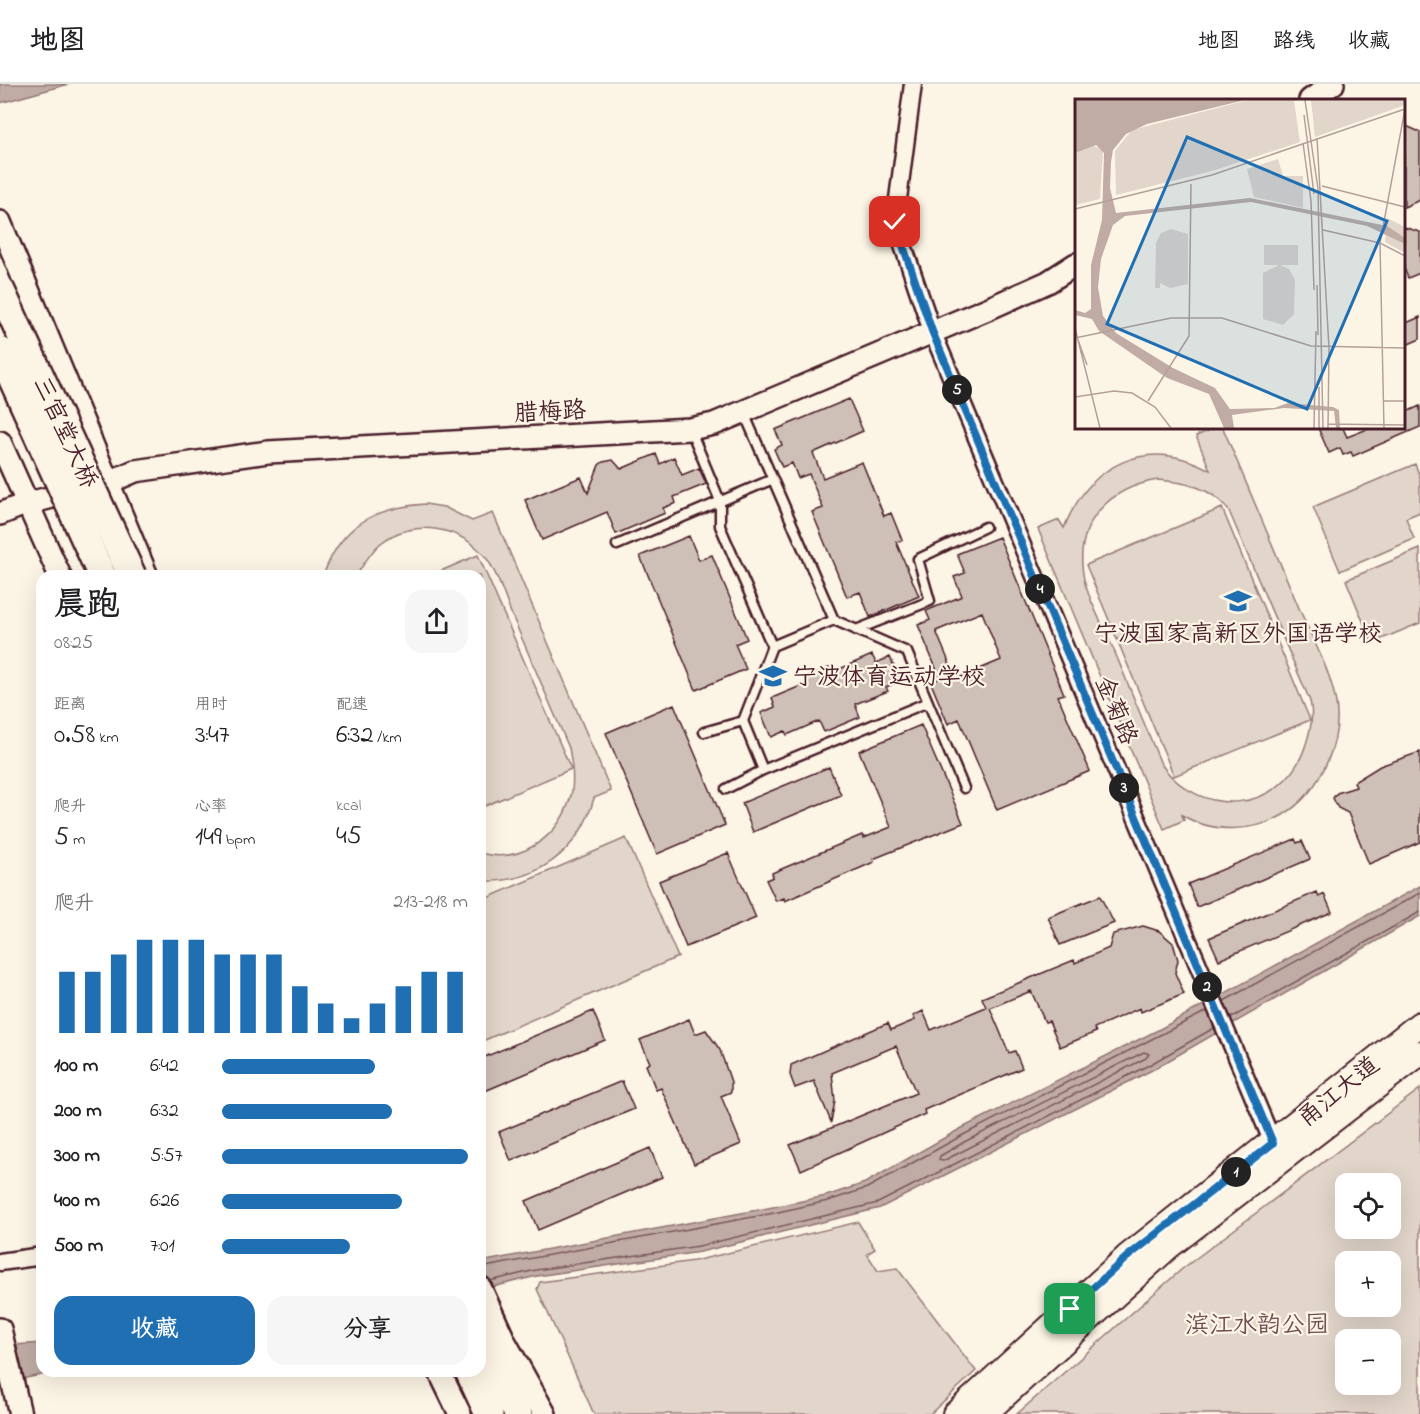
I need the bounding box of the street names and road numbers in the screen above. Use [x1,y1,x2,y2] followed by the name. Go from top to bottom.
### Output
[23,371,105,495] street label: 三官堂大桥
[513,394,587,433] street label: 腊梅路
[1085,671,1145,751] street label: 金菊路
[1291,1049,1388,1137] street label: 甬江大道

